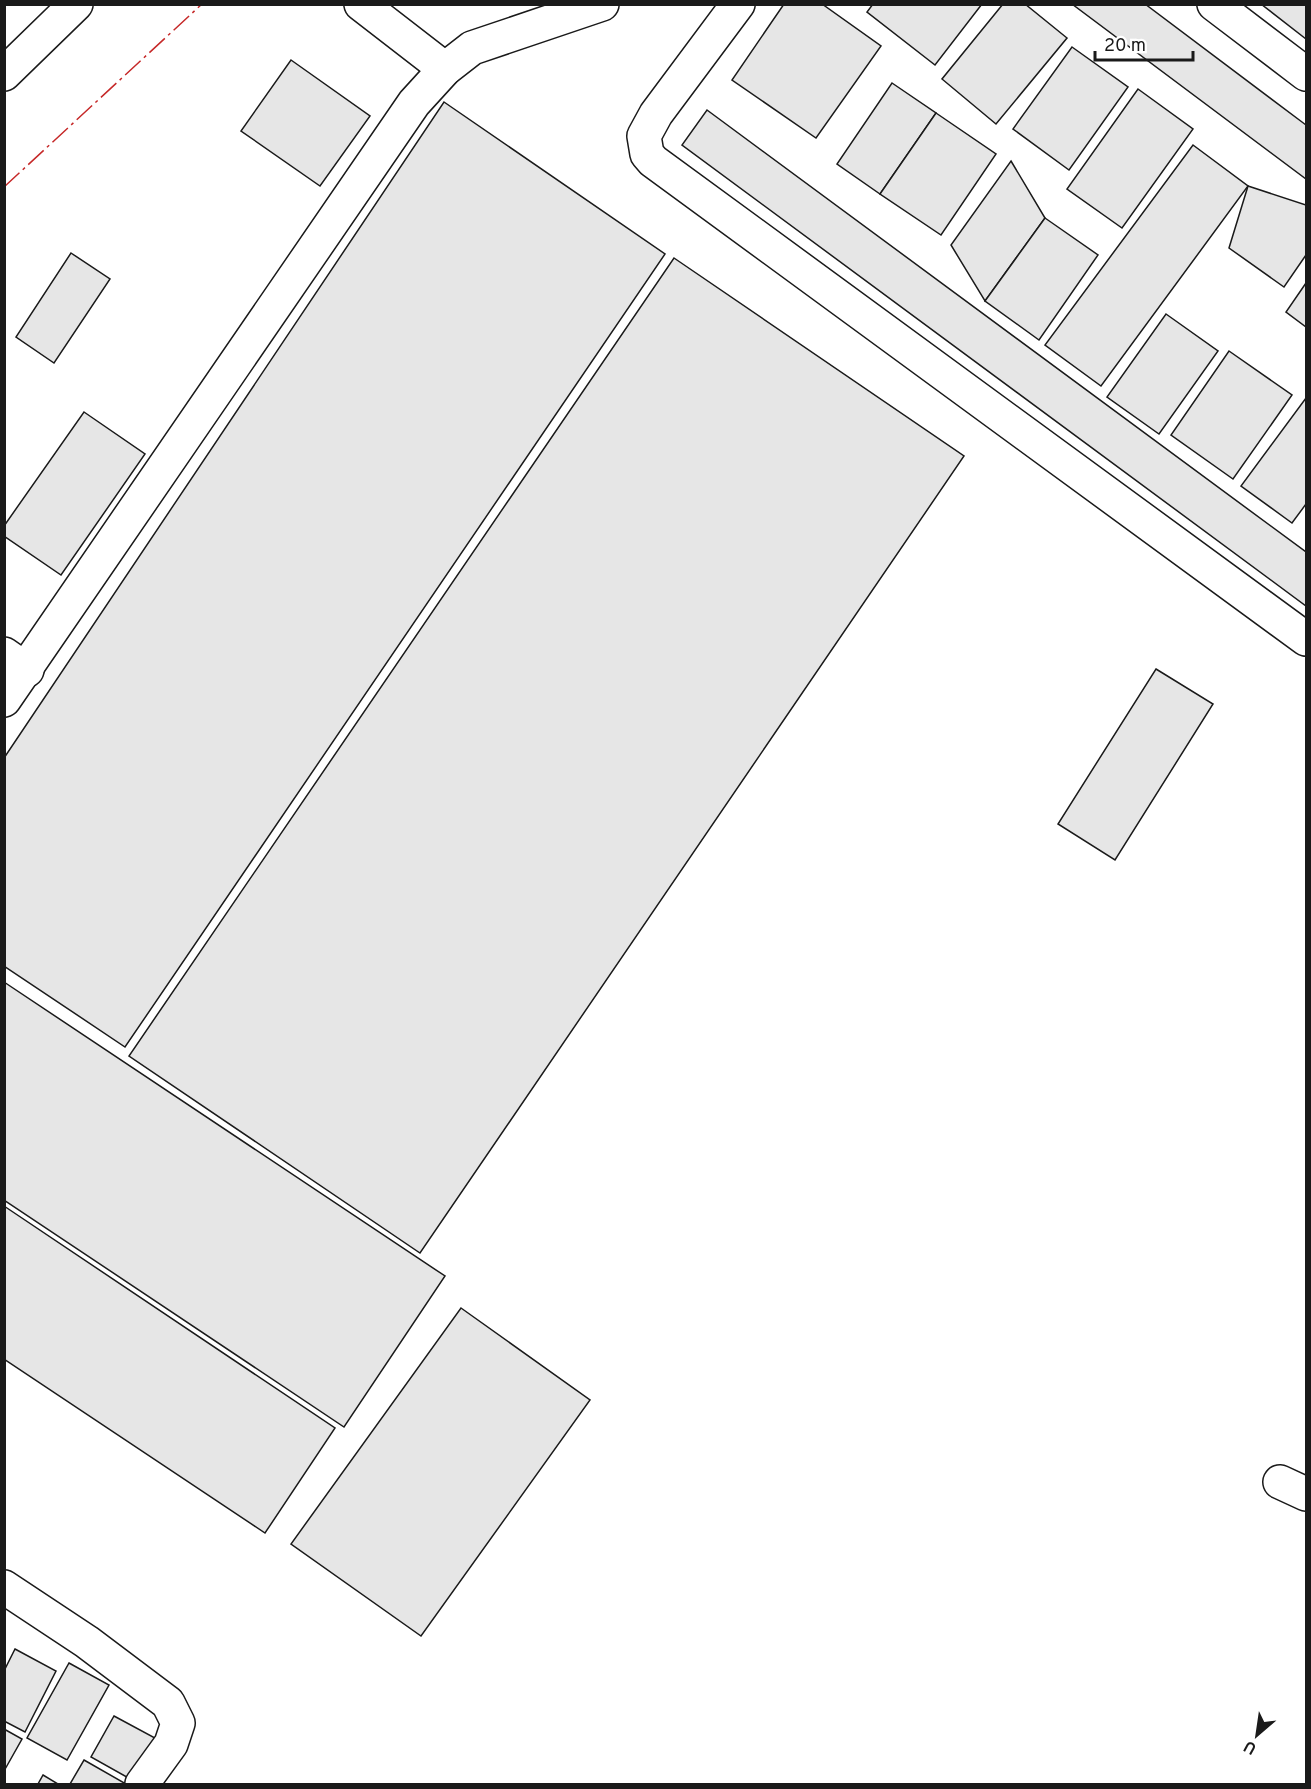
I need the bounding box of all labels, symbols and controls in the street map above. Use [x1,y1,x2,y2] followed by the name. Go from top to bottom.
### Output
[1095,24,1192,62] scale bar
[1104,35,1146,58] text: 20 m
[1227,1705,1287,1765] north arrow
[1241,1735,1261,1758] text: U

